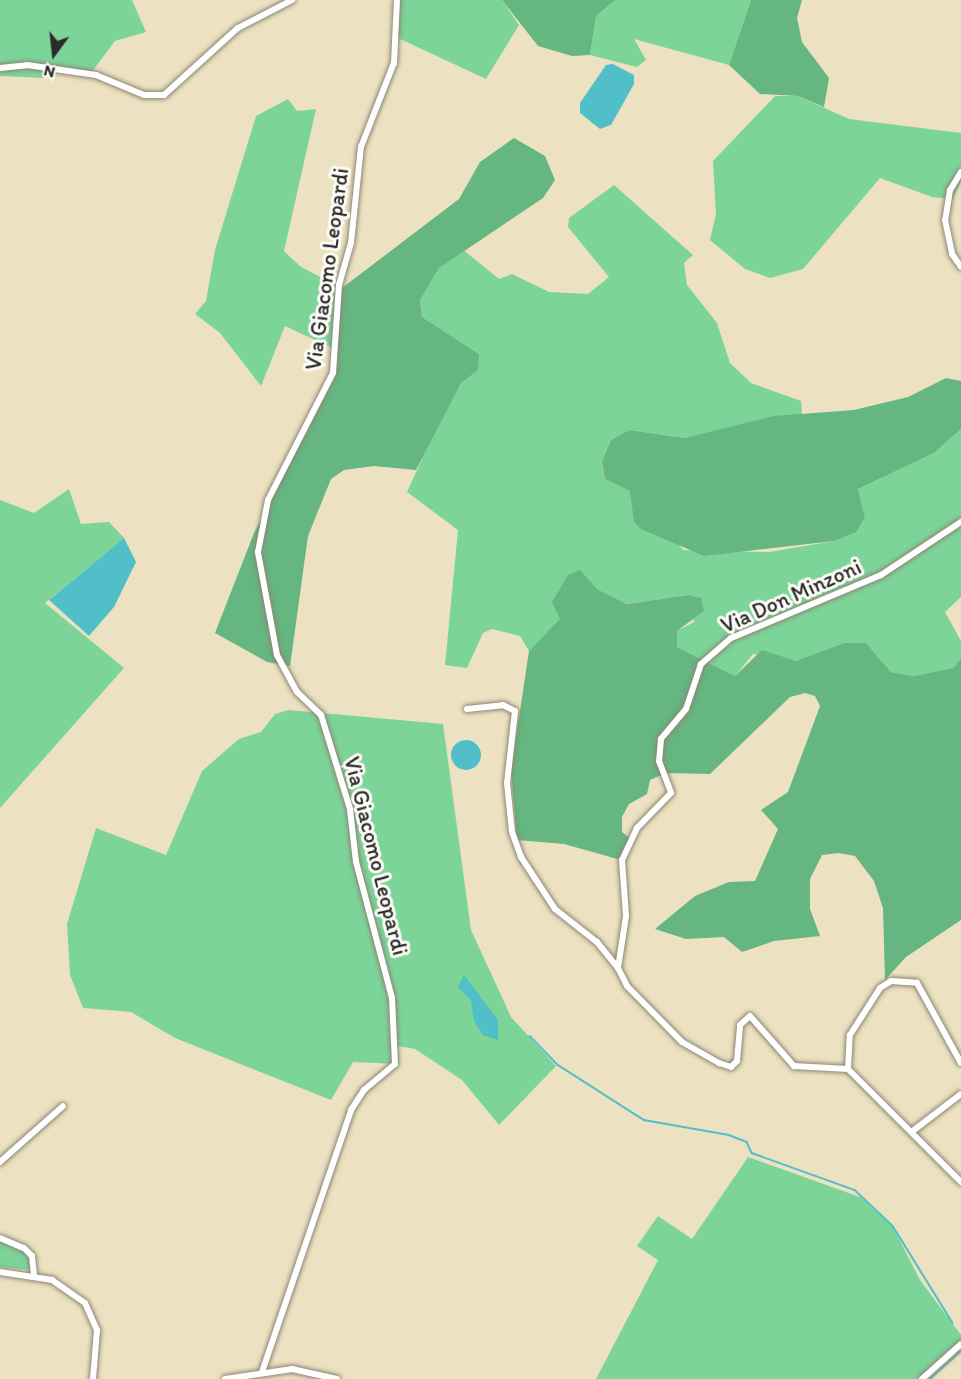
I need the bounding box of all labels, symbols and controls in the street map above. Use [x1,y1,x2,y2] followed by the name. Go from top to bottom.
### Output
[24,24,84,84] north arrow
[42,61,57,82] text: N
[300,167,354,371] street label: Via Giacomo Leopardi
[716,553,866,639] street label: Via Don Minzoni
[339,754,413,958] street label: Via Giacomo Leopardi

